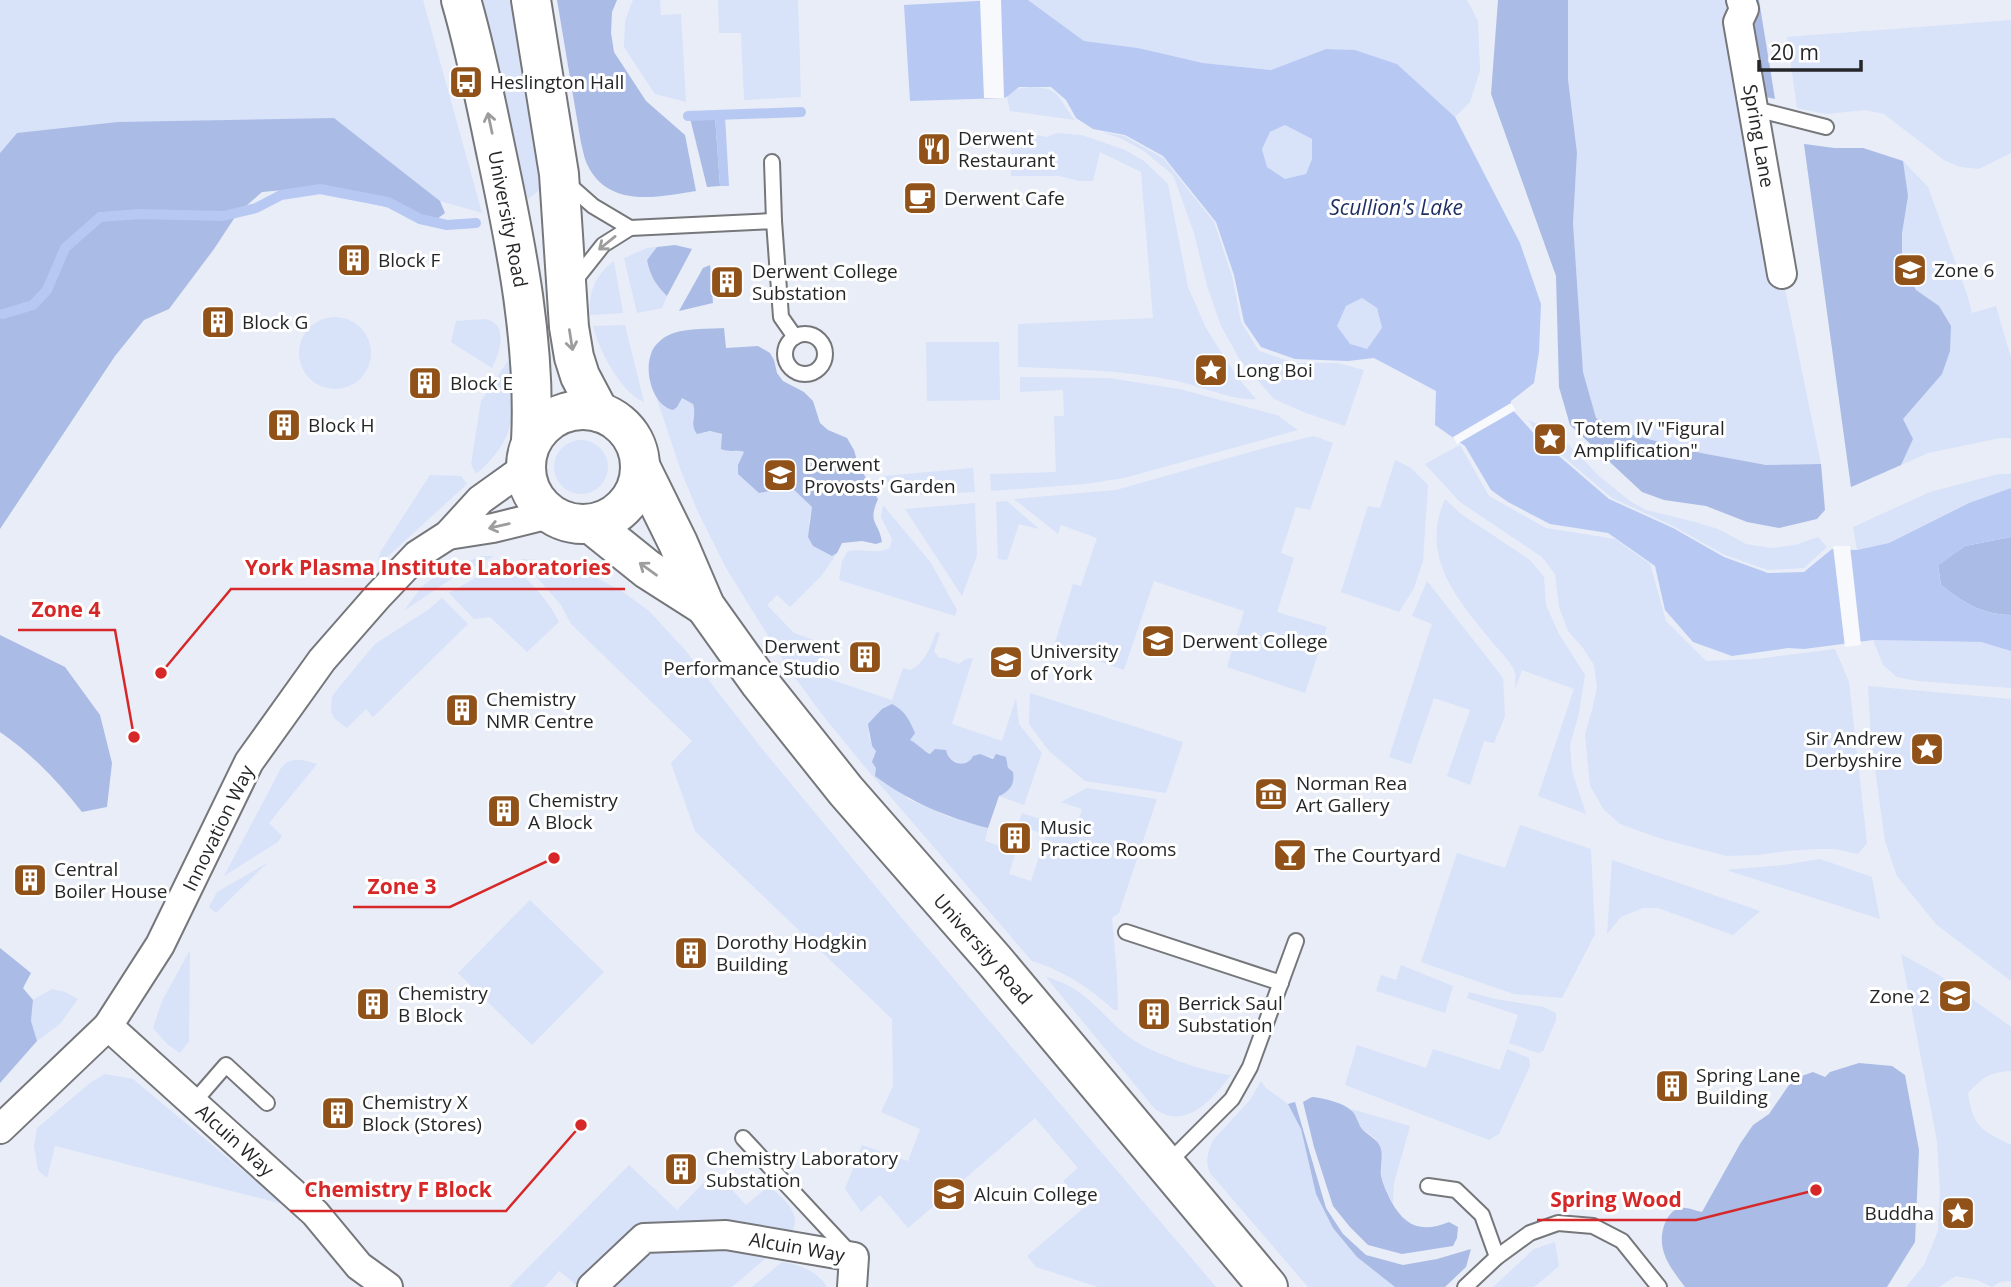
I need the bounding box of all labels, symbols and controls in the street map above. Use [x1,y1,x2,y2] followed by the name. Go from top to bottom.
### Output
[1759,28,1860,72] scale bar
[1770,38,1819,66] text: 20 m
[447,63,485,101] bus stop icon: Heslington Hall
[490,69,624,95] place label: Heslington Hall
[1737,82,1781,190] street label: Spring Lane
[483,112,497,135] one-way arrow
[958,125,1055,173] place label: Derwent Restaurant
[915,130,953,168] restaurant icon: Derwent Restaurant
[482,148,534,290] street label: University Road
[901,179,939,217] cafe icon: Derwent Cafe
[944,185,1065,211] place label: Derwent Cafe
[1329,193,1463,221] water label: Scullion's Lake
[599,236,617,251] one-way arrow
[335,241,373,279] building icon: Block F
[378,247,441,273] place label: Block F
[1891,251,1929,289] school or university icon: Zone 6
[1934,257,1994,283] place label: Zone 6
[752,258,898,306] place label: Derwent College Substation
[708,263,746,301] building icon: Derwent College Substation
[199,303,237,341] building icon: Block G
[242,309,308,335] place label: Block G
[565,328,578,351] one-way arrow
[1192,351,1230,389] place icon: Long Boi
[1236,357,1313,383] place label: Long Boi
[406,364,444,402] building icon: Block E
[450,370,513,396] place label: Block E
[265,406,303,444] building icon: Block H
[308,412,375,438] place label: Block H
[1574,415,1725,463] place label: Totem IV "Figural Amplification"
[1531,420,1569,458] place icon: Totem IV "Figural Amplification"
[804,451,956,499] place label: Derwent Provosts' Garden
[761,456,799,494] school or university icon: Derwent Provosts' Garden
[488,520,511,533] one-way arrow
[231,547,625,589] callout: York Plasma Institute Laboratories
[245,553,611,581] text: York Plasma Institute Laboratories
[639,562,658,576] one-way arrow
[18,588,115,630] callout: Zone 4
[32,595,100,623] text: Zone 4
[1139,622,1177,660] school or university icon: Derwent College
[1182,628,1328,654] place label: Derwent College
[663,633,840,681] place label: Derwent Performance Studio
[846,638,884,676] building icon: Derwent Performance Studio
[1030,638,1119,686] place label: University of York
[987,643,1025,681] school or university icon: University of York
[486,686,594,734] place label: Chemistry NMR Centre
[443,691,481,729] building icon: Chemistry NMR Centre
[1805,725,1902,773] place label: Sir Andrew Derbyshire
[1908,730,1946,768] place icon: Sir Andrew Derbyshire
[176,760,260,895] street label: Innovation Way
[1296,770,1407,818] place label: Norman Rea Art Gallery
[1252,775,1290,813] museum icon: Norman Rea Art Gallery
[528,787,618,835] place label: Chemistry A Block
[485,792,523,830] building icon: Chemistry A Block
[1040,814,1176,862] place label: Music Practice Rooms
[996,819,1034,857] building icon: Music Practice Rooms
[1271,836,1309,874] bar icon: The Courtyard
[1314,842,1441,868] place label: The Courtyard
[54,856,167,904] place label: Central Boiler House
[11,861,49,899] building icon: Central Boiler House
[353,865,450,907] callout: Zone 3
[368,872,436,900] text: Zone 3
[928,888,1038,1010] street label: University Road
[716,929,867,977] place label: Dorothy Hodgkin Building
[672,934,710,972] building icon: Dorothy Hodgkin Building
[1936,977,1974,1015] school or university icon: Zone 2
[398,980,488,1028] place label: Chemistry B Block
[1870,983,1930,1009] place label: Zone 2
[354,985,392,1023] building icon: Chemistry B Block
[1178,990,1283,1038] place label: Berrick Saul Substation
[1135,995,1173,1033] building icon: Berrick Saul Substation
[1696,1062,1800,1110] place label: Spring Lane Building
[1653,1067,1691,1105] building icon: Spring Lane Building
[362,1089,482,1137] place label: Chemistry X Block (Stores)
[319,1094,357,1132] building icon: Chemistry X Block (Stores)
[190,1098,280,1182] street label: Alcuin Way
[706,1145,899,1193] place label: Chemistry Laboratory Substation
[662,1150,700,1188] building icon: Chemistry Laboratory Substation
[290,1169,506,1211] callout: Chemistry F Block
[304,1175,493,1203] text: Chemistry F Block
[930,1175,968,1213] school or university icon: Alcuin College
[1537,1178,1696,1220] callout: Spring Wood
[974,1181,1098,1207] place label: Alcuin College
[1550,1185,1682,1213] text: Spring Wood
[1939,1194,1977,1232] place icon: Buddha
[1865,1200,1934,1226] place label: Buddha
[747,1226,847,1268] street label: Alcuin Way

